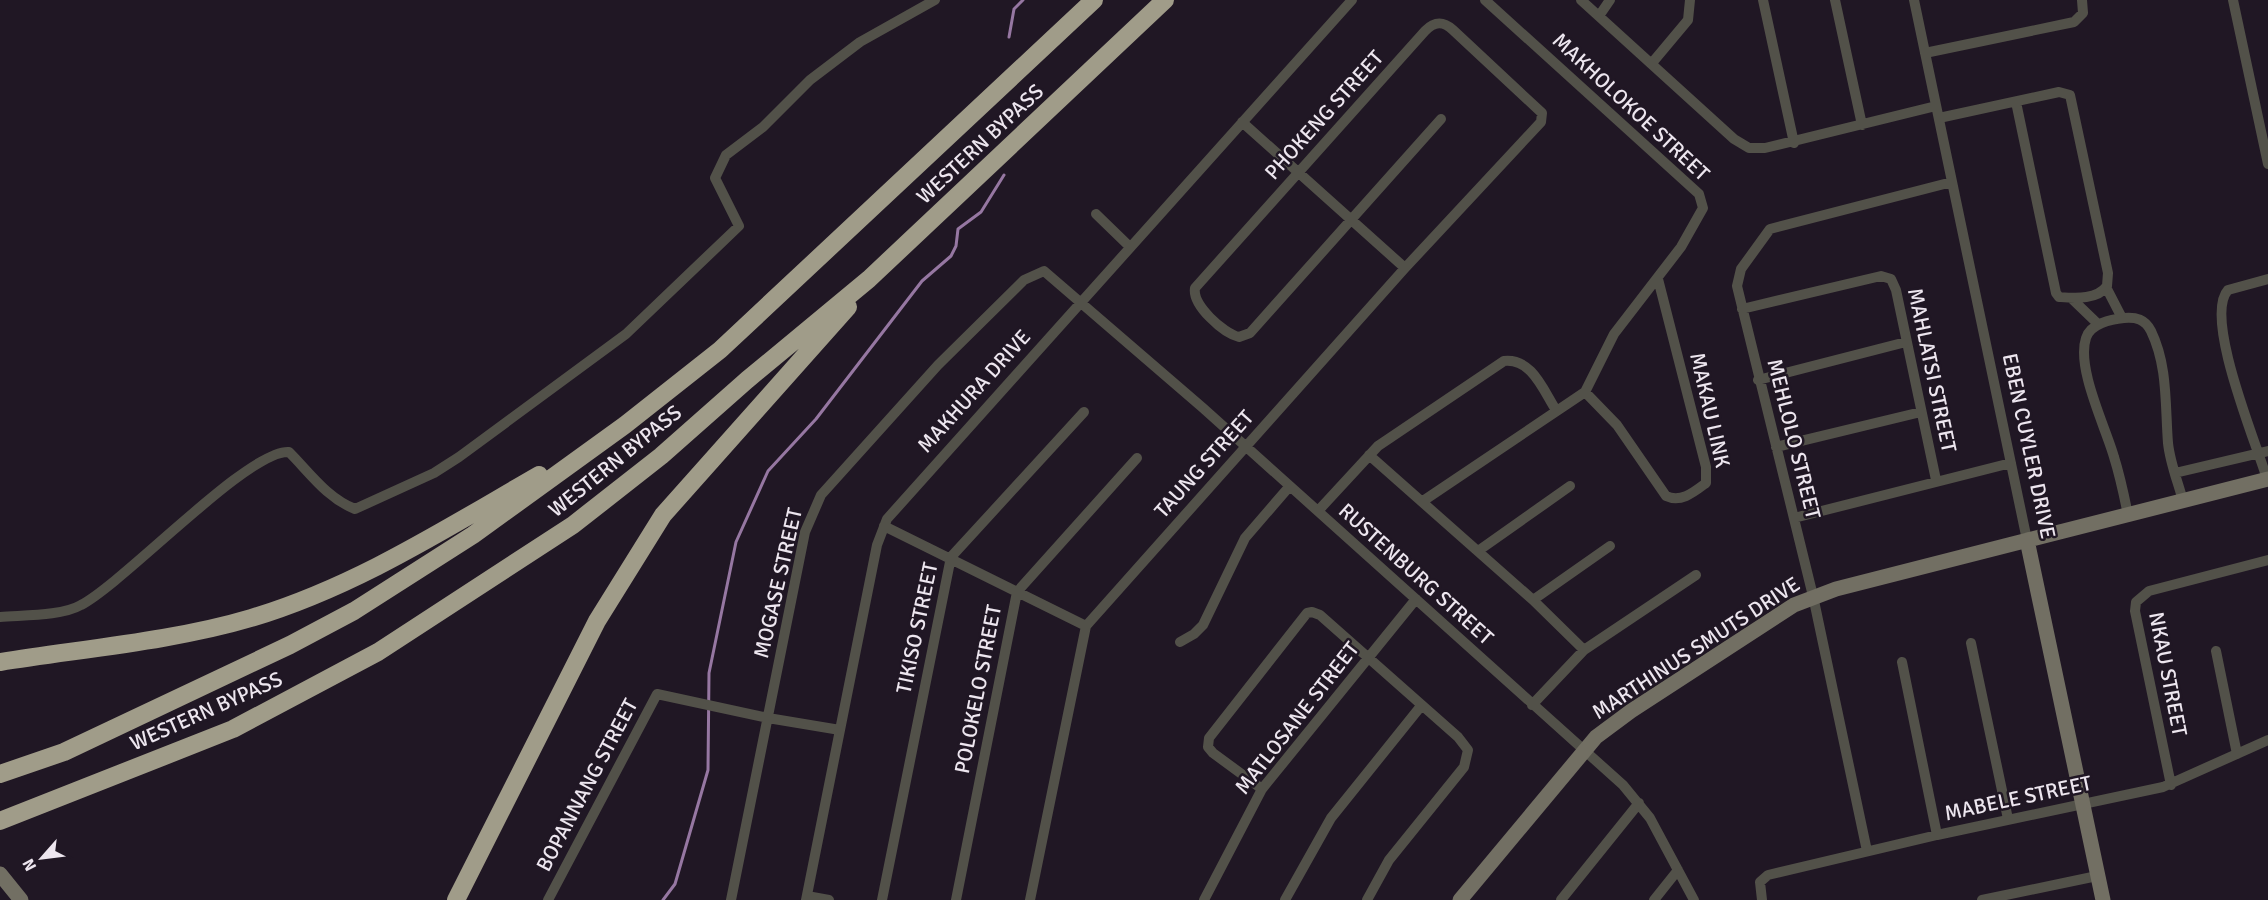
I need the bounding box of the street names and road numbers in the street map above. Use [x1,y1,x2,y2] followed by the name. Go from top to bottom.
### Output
[1547,27,1715,187] street label: MAKHOLOKOE STREET
[1259,45,1389,185] street label: PHOKENG STREET
[911,79,1049,209] street label: WESTERN BYPASS
[1902,286,1962,455] street label: MAHLATSI STREET
[912,324,1036,458] street label: MAKHURA DRIVE
[1684,350,1736,470] street label: MAKAU LINK
[1997,351,2061,541] street label: EBEN CUYLER DRIVE
[1762,356,1827,522] street label: MEHLOLO STREET
[543,399,687,523] street label: WESTERN BYPASS
[1149,404,1260,523] street label: TAUNG STREET
[1333,498,1499,651] street label: RUSTENBURG STREET
[748,505,808,661] street label: MOGASE STREET
[890,559,944,696] street label: TIKISO STREET
[1587,571,1805,725] street label: MARTHINUS SMUTS DRIVE
[949,602,1007,776] street label: POLOKELO STREET
[2143,610,2193,739] street label: NKAU STREET
[1229,636,1365,799] street label: MATLOSANE STREET
[126,666,286,756] street label: WESTERN BYPASS
[531,694,644,876] street label: BOPANNANG STREET
[1942,770,2095,826] street label: MABELE STREET

